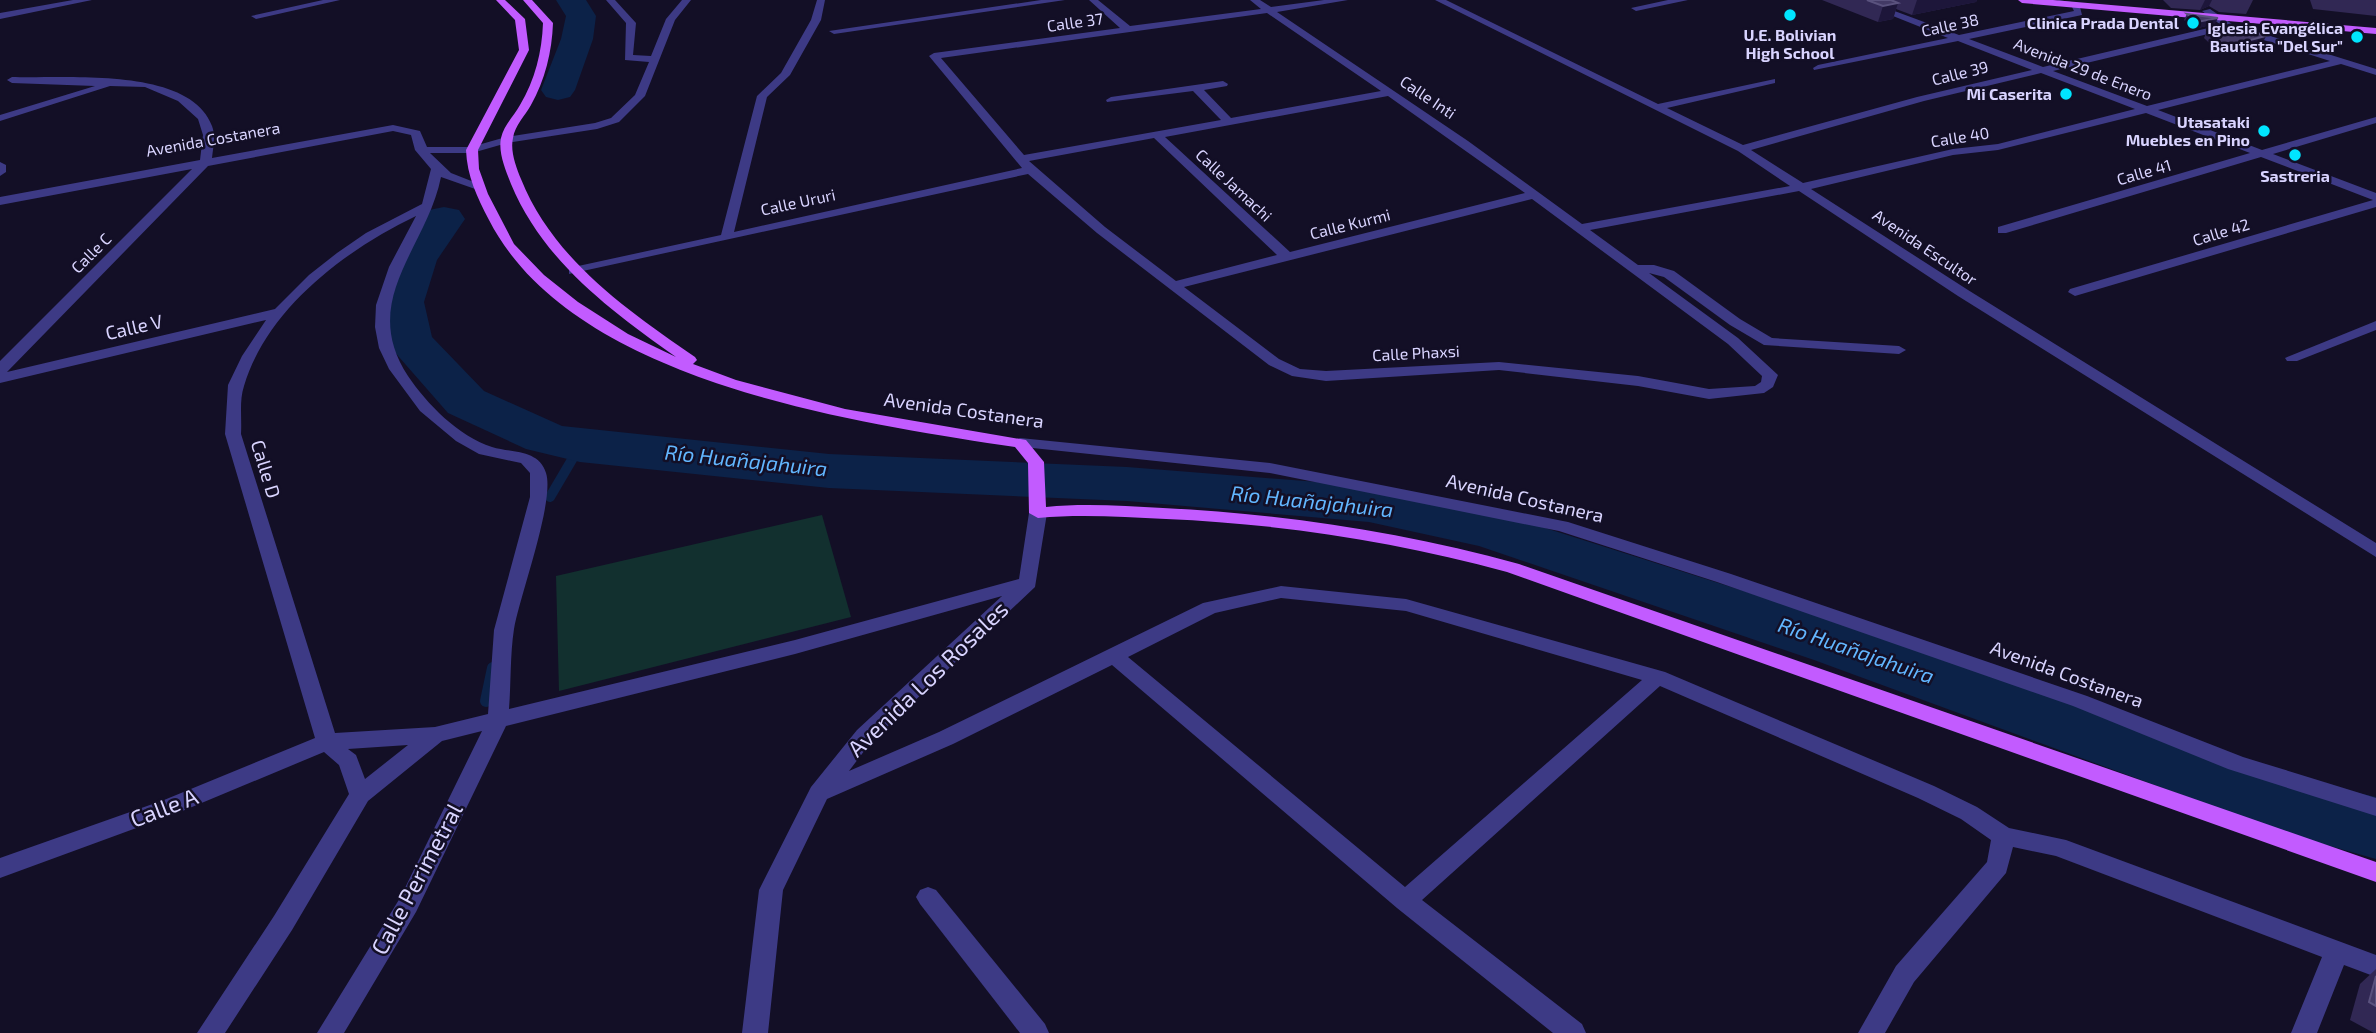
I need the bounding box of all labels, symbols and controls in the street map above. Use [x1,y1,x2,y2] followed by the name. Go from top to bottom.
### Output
[1782,7,1798,23] marker: U.E. Bolivian High School
[1046,8,1104,35] street label: Calle 37
[1919,9,1980,40] street label: Calle 38
[2027,13,2180,32] place label: Clinica Prada Dental
[2185,15,2201,31] marker: Clinica Prada Dental
[2207,18,2343,55] place label: Iglesia Evangélica Bautista "Del Sur"
[1744,25,1836,62] place label: U.E. Bolivian High School
[2349,29,2365,45] marker: Iglesia Evangélica Bautista "Del Sur"
[2011,33,2155,104] street label: Avenida 29 de Enero
[1930,56,1990,89] street label: Calle 39
[1397,71,1460,122] street label: Calle Inti
[1967,84,2052,103] place label: Mi Caserita
[2058,86,2074,102] marker: Mi Caserita
[2126,112,2250,149] place label: Utasataki Muebles en Pino
[144,117,281,160] street label: Avenida Costanera
[1929,123,1991,151] street label: Calle 40
[2256,123,2272,139] marker: Utasataki Muebles en Pino
[1192,144,1276,225] street label: Calle Jamachi
[2287,147,2303,163] marker: Sastreria
[2114,155,2173,188] street label: Calle 41
[2260,166,2330,185] place label: Sastreria
[759,184,837,219] street label: Calle Ururi
[1308,204,1392,243] street label: Calle Kurmi
[1870,205,1982,289] street label: Avenida Escultor
[2190,214,2252,249] street label: Calle 42
[67,229,115,277] street label: Calle C
[103,309,165,344] street label: Calle V
[1372,341,1460,364] street label: Calle Phaxsi
[883,387,1045,432] street label: Avenida Costanera
[247,437,286,501] street label: Calle D
[664,439,829,481] water label: Río Huañajahuira
[1444,468,1606,527] street label: Avenida Costanera
[1230,480,1395,522] water label: Río Huañajahuira
[841,594,1013,762] street label: Avenida Los Rosales
[1775,611,1938,689] water label: Río Huañajahuira
[1988,635,2147,712] street label: Avenida Costanera
[126,781,202,833] street label: Calle A
[364,798,468,959] street label: Calle Perimetral

